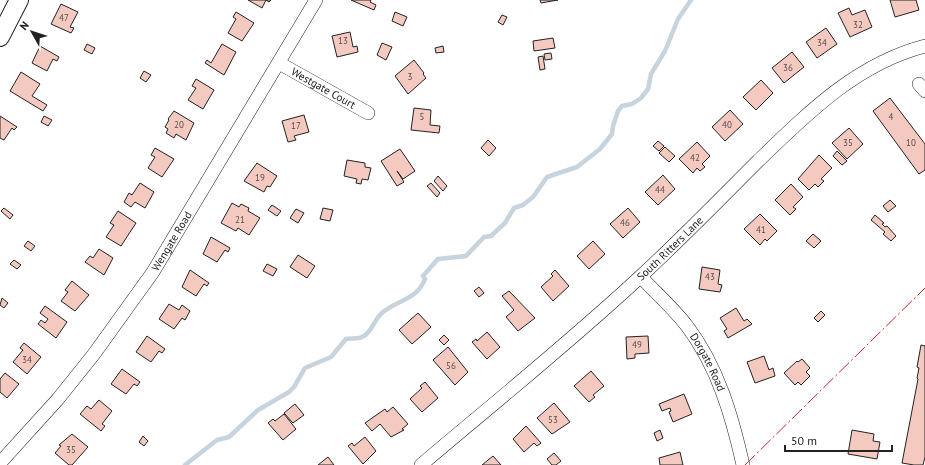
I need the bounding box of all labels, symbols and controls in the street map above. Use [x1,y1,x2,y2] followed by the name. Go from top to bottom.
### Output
[12,12,52,52] north arrow
[59,12,69,23] house number: 47
[17,18,32,33] text: N
[853,19,863,30] house number: 32
[338,35,348,46] house number: 13
[817,37,827,48] house number: 34
[783,62,793,73] house number: 36
[289,64,358,112] street label: Westgate Court
[408,71,413,82] house number: 3
[420,111,425,122] house number: 5
[889,111,894,122] house number: 4
[174,119,184,130] house number: 20
[722,119,732,130] house number: 40
[291,120,301,131] house number: 17
[843,137,853,148] house number: 35
[906,137,916,148] house number: 10
[690,152,700,163] house number: 42
[255,172,265,183] house number: 19
[655,184,665,195] house number: 44
[148,209,195,274] street label: Wengate Road
[634,213,706,284] street label: South Ritters Lane
[235,214,245,225] house number: 21
[620,217,630,228] house number: 46
[756,224,766,235] house number: 41
[705,271,715,282] house number: 43
[687,330,728,393] street label: Dorgate Road
[632,339,642,350] house number: 49
[22,354,32,365] house number: 34
[446,360,456,371] house number: 56
[548,414,558,425] house number: 53
[785,427,892,453] scale bar
[791,433,817,448] text: 50 m
[66,444,76,455] house number: 35

